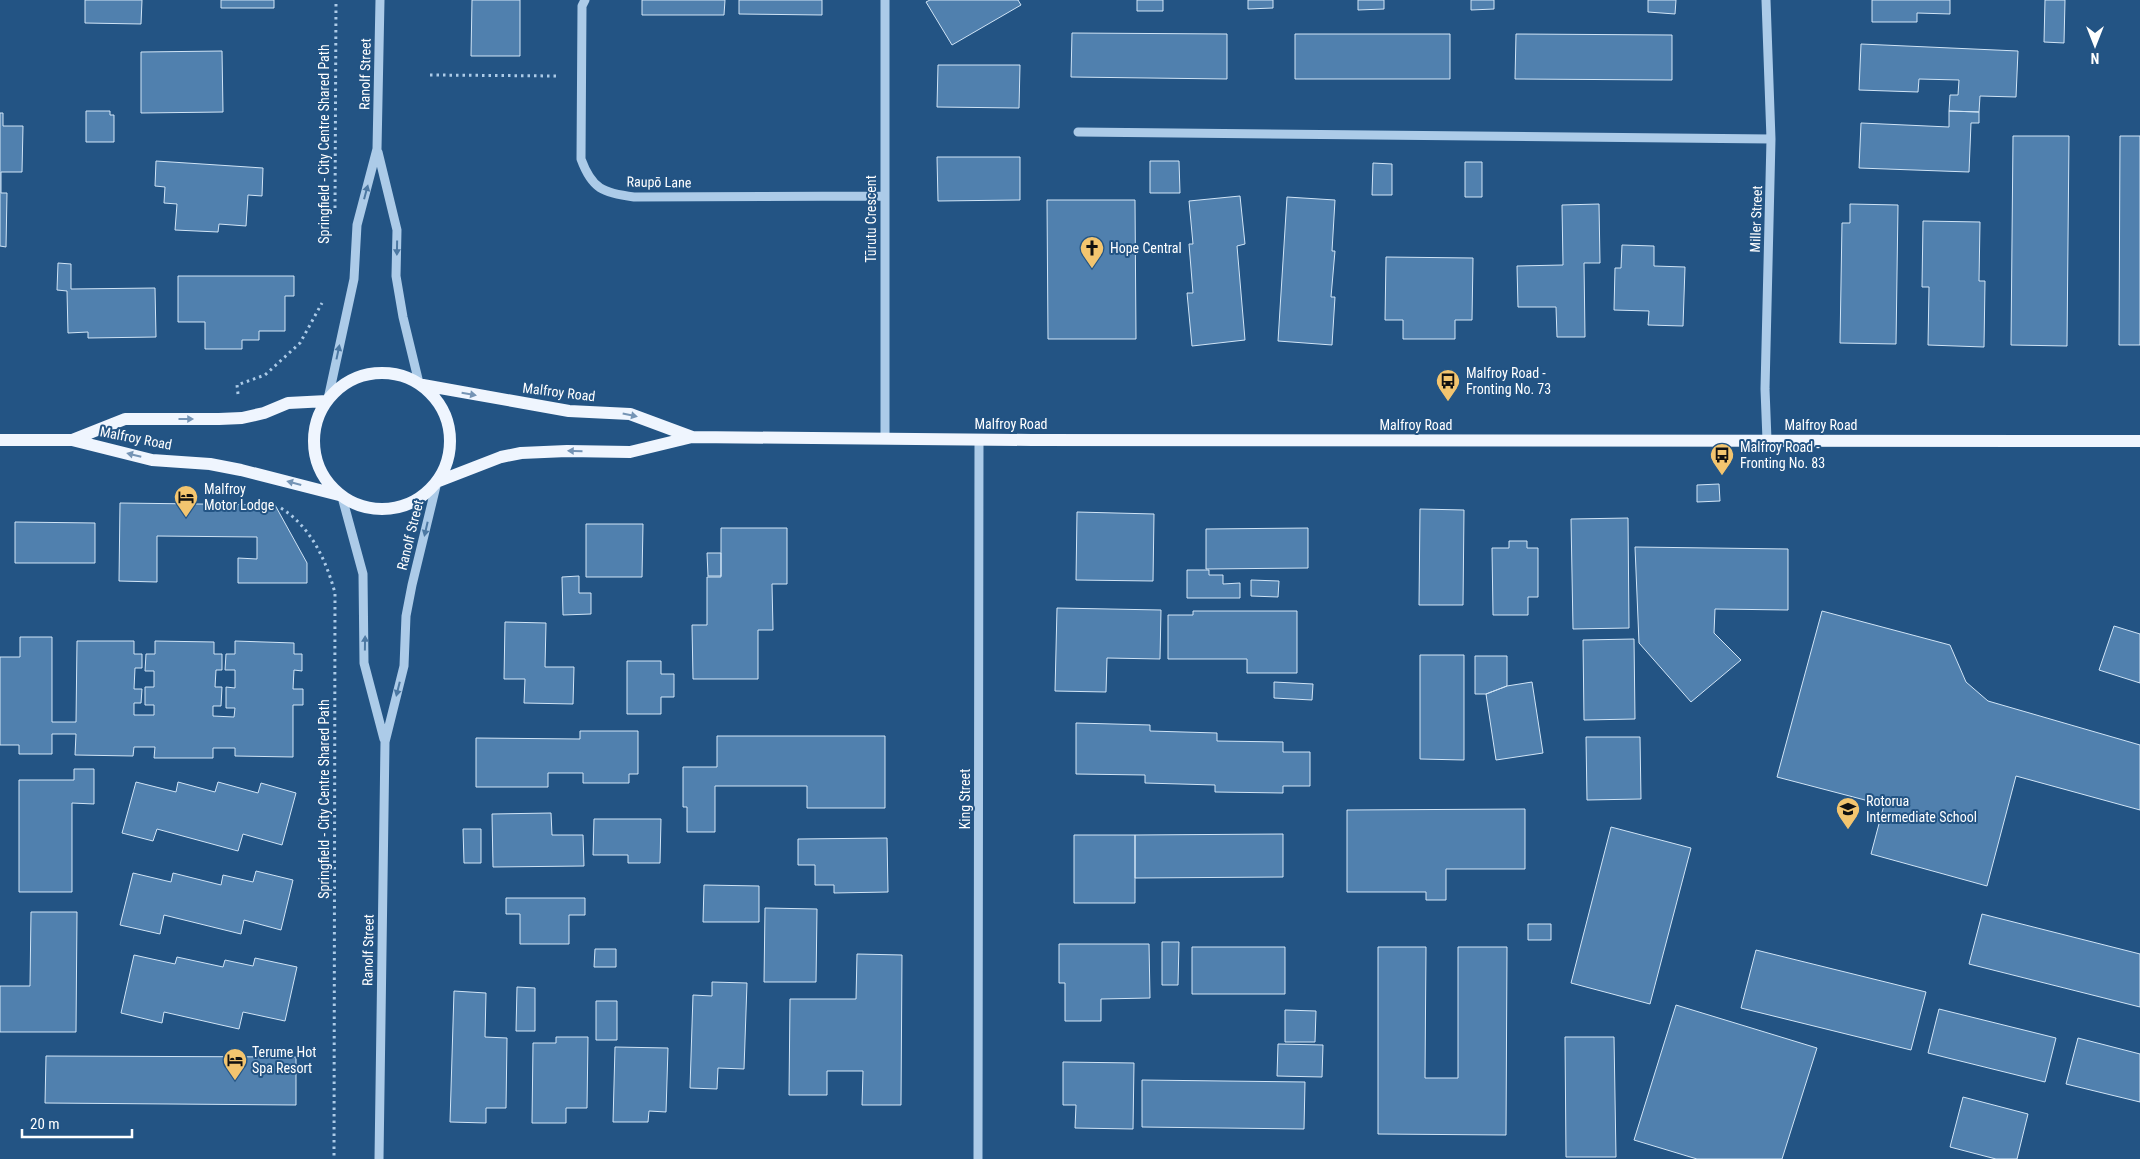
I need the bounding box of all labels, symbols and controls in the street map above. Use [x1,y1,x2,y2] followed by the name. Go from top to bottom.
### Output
[2070,20,2120,70] north arrow
[356,38,374,110] street label: Ranolf Street
[316,44,332,244] street label: Springfield - City Centre Shared Path
[2091,50,2099,66] text: N
[626,173,692,191] street label: Raupō Lane
[863,175,879,263] street label: Tūrutu Crescent
[362,184,370,199] one-way arrow
[1747,185,1765,253] street label: Miller Street
[1079,235,1105,269] church icon: Hope Central
[393,240,401,256] one-way arrow
[1110,240,1182,256] place label: Hope Central
[334,344,342,359] one-way arrow
[1466,365,1551,397] place label: Malfroy Road - Fronting No. 73
[1435,368,1461,402] bus stop icon: Malfroy Road - Fronting No. 73
[522,380,596,404] street label: Malfroy Road
[461,390,477,398] one-way arrow
[622,411,637,419] one-way arrow
[179,415,195,423] one-way arrow
[974,416,1048,432] street label: Malfroy Road
[1379,417,1453,433] street label: Malfroy Road
[1784,417,1858,433] street label: Malfroy Road
[99,423,173,453] street label: Malfroy Road
[1740,439,1825,471] place label: Malfroy Road - Fronting No. 83
[1709,442,1735,476] bus stop icon: Malfroy Road - Fronting No. 83
[566,447,582,455] one-way arrow
[127,451,142,459] one-way arrow
[286,479,301,487] one-way arrow
[204,481,275,513] place label: Malfroy Motor Lodge
[173,484,199,518] hotel icon: Malfroy Motor Lodge
[394,498,426,572] street label: Ranolf Street
[422,522,430,537] one-way arrow
[361,635,369,651] one-way arrow
[394,681,402,696] one-way arrow
[316,699,332,899] street label: Springfield - City Centre Shared Path
[957,769,973,829] street label: King Street
[1866,793,1977,825] place label: Rotorua Intermediate School
[1835,796,1861,830] school or university icon: Rotorua Intermediate School
[359,914,377,986] street label: Ranolf Street
[252,1044,316,1076] place label: Terume Hot Spa Resort
[222,1047,248,1081] hotel icon: Terume Hot Spa Resort
[22,1106,132,1138] scale bar
[30,1115,60,1133] text: 20 m

